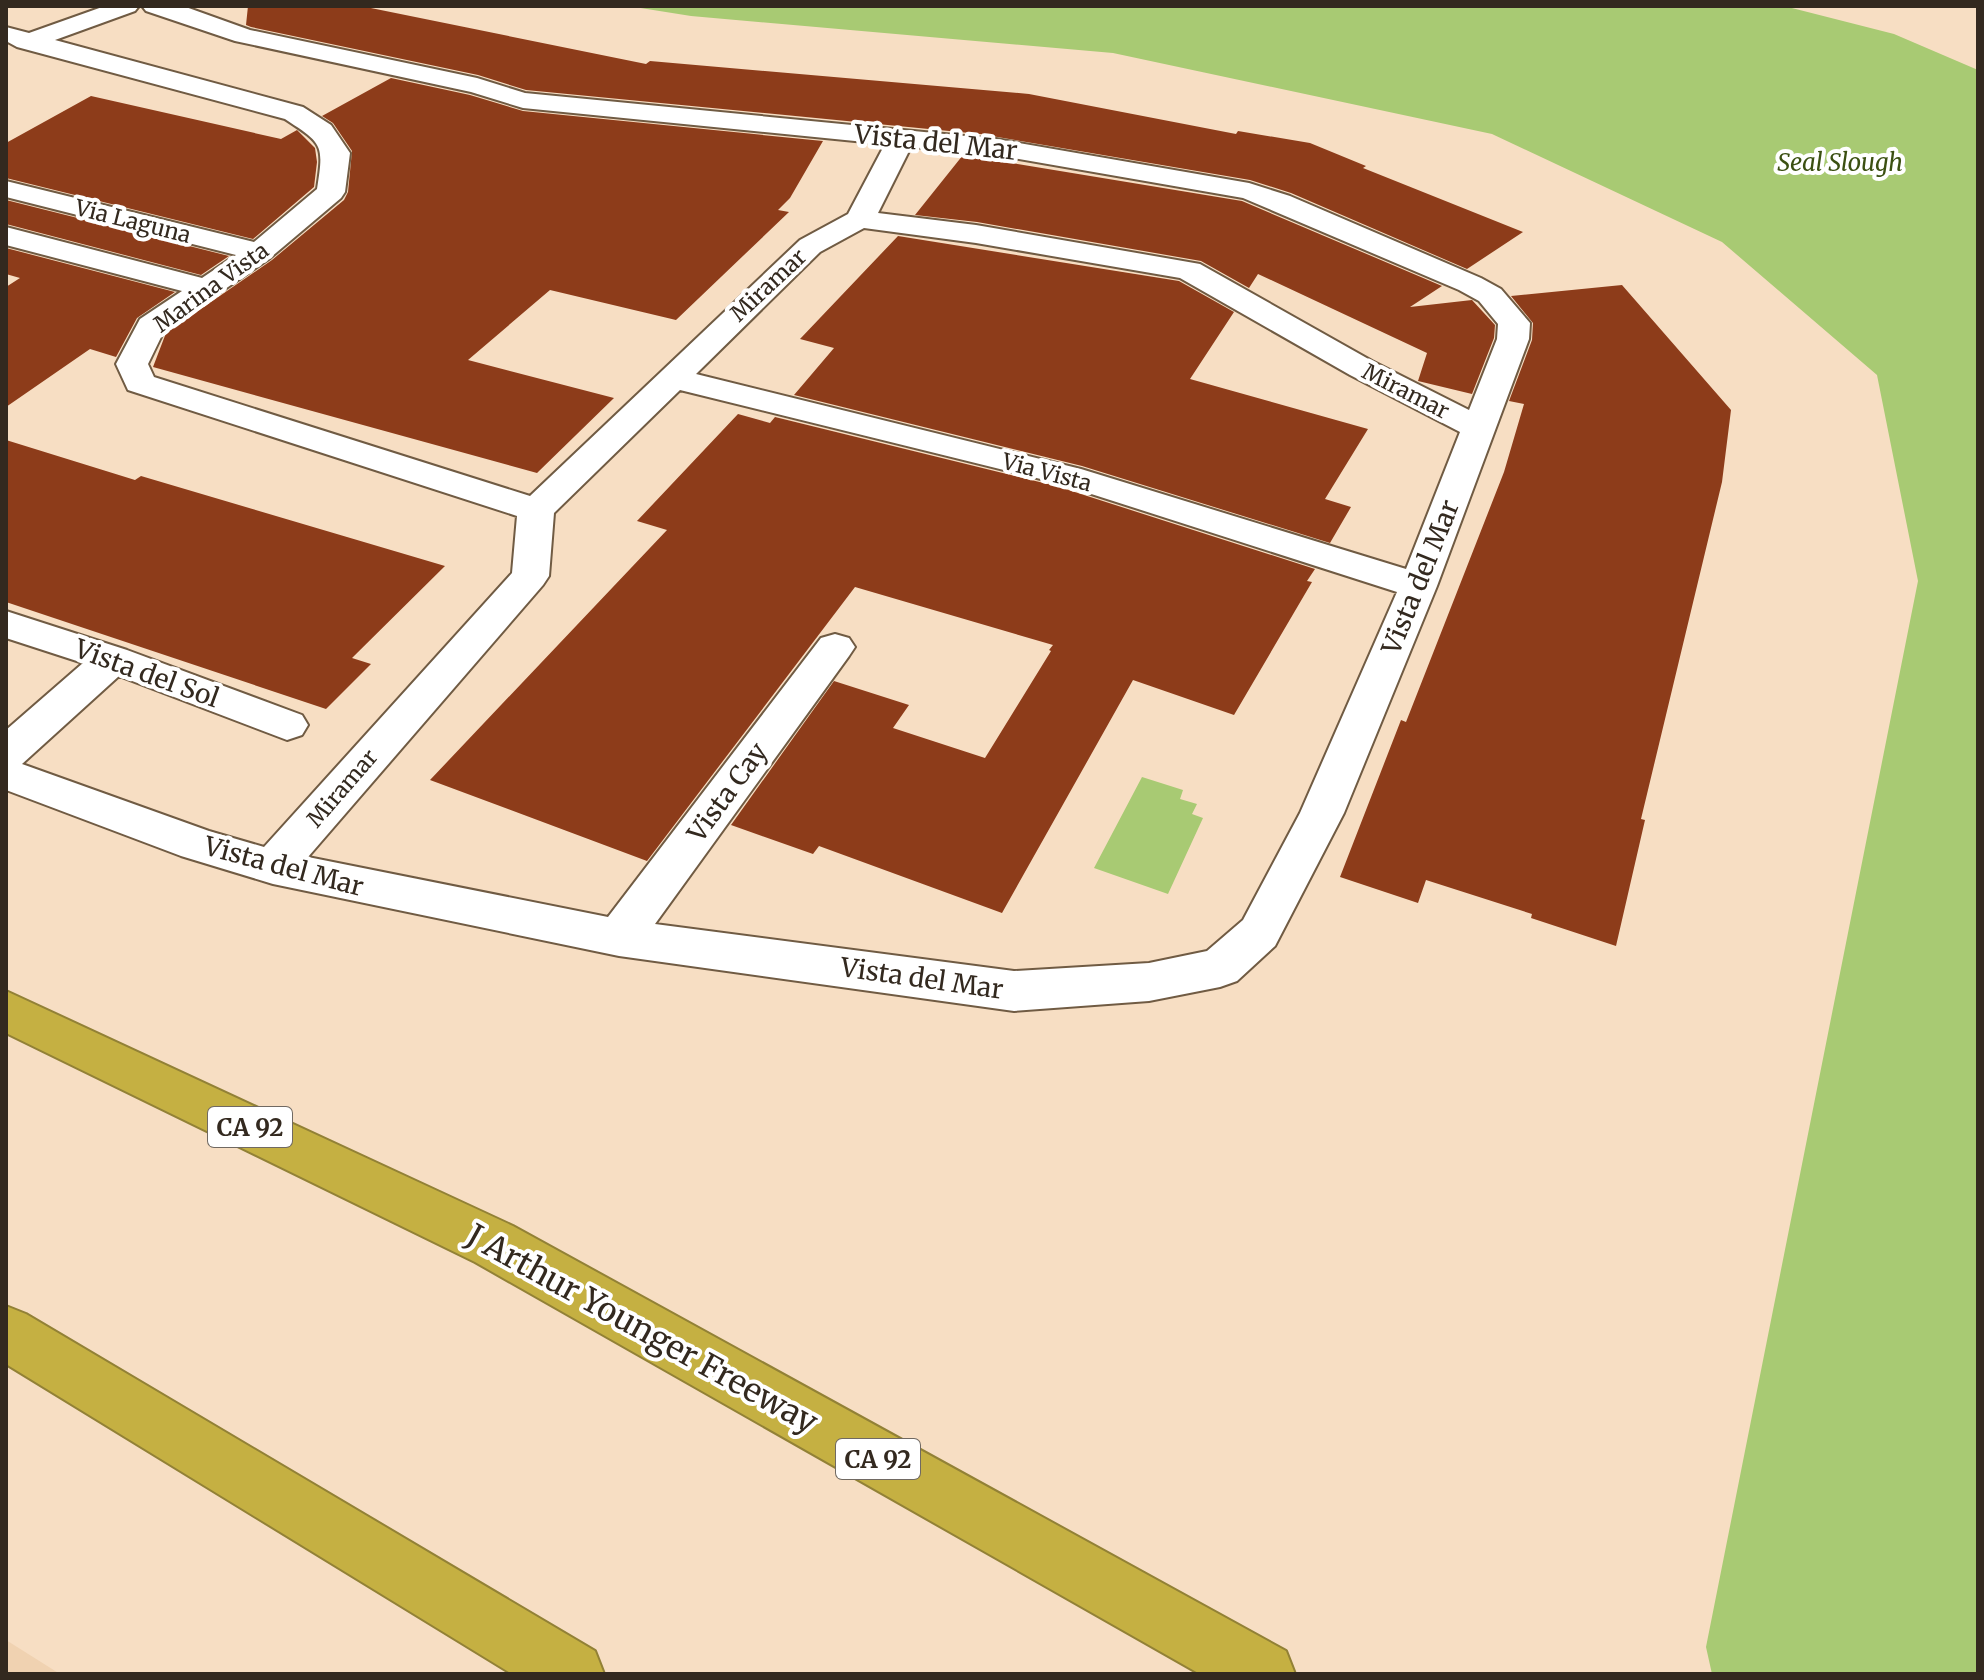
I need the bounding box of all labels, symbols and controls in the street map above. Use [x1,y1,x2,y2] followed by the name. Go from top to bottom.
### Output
[852,117,1019,167] street label: Vista del Mar
[1777,147,1903,178] water label: Seal Slough
[71,193,194,249] street label: Via Laguna
[148,236,274,338] street label: Marina Vista
[724,243,812,327] street label: Miramar
[1358,357,1454,425] street label: Miramar
[998,446,1095,497] street label: Via Vista
[1374,495,1466,660] street label: Vista del Mar
[69,631,224,714] street label: Vista del Sol
[679,735,775,849] street label: Vista Cay
[301,743,383,833] street label: Miramar
[200,829,368,903] street label: Vista del Mar
[838,950,1006,1006] street label: Vista del Mar
[208,1107,292,1147] road number: CA 92
[459,1215,825,1442] street label: J Arthur Younger Freeway
[836,1439,920,1479] road number: CA 92

